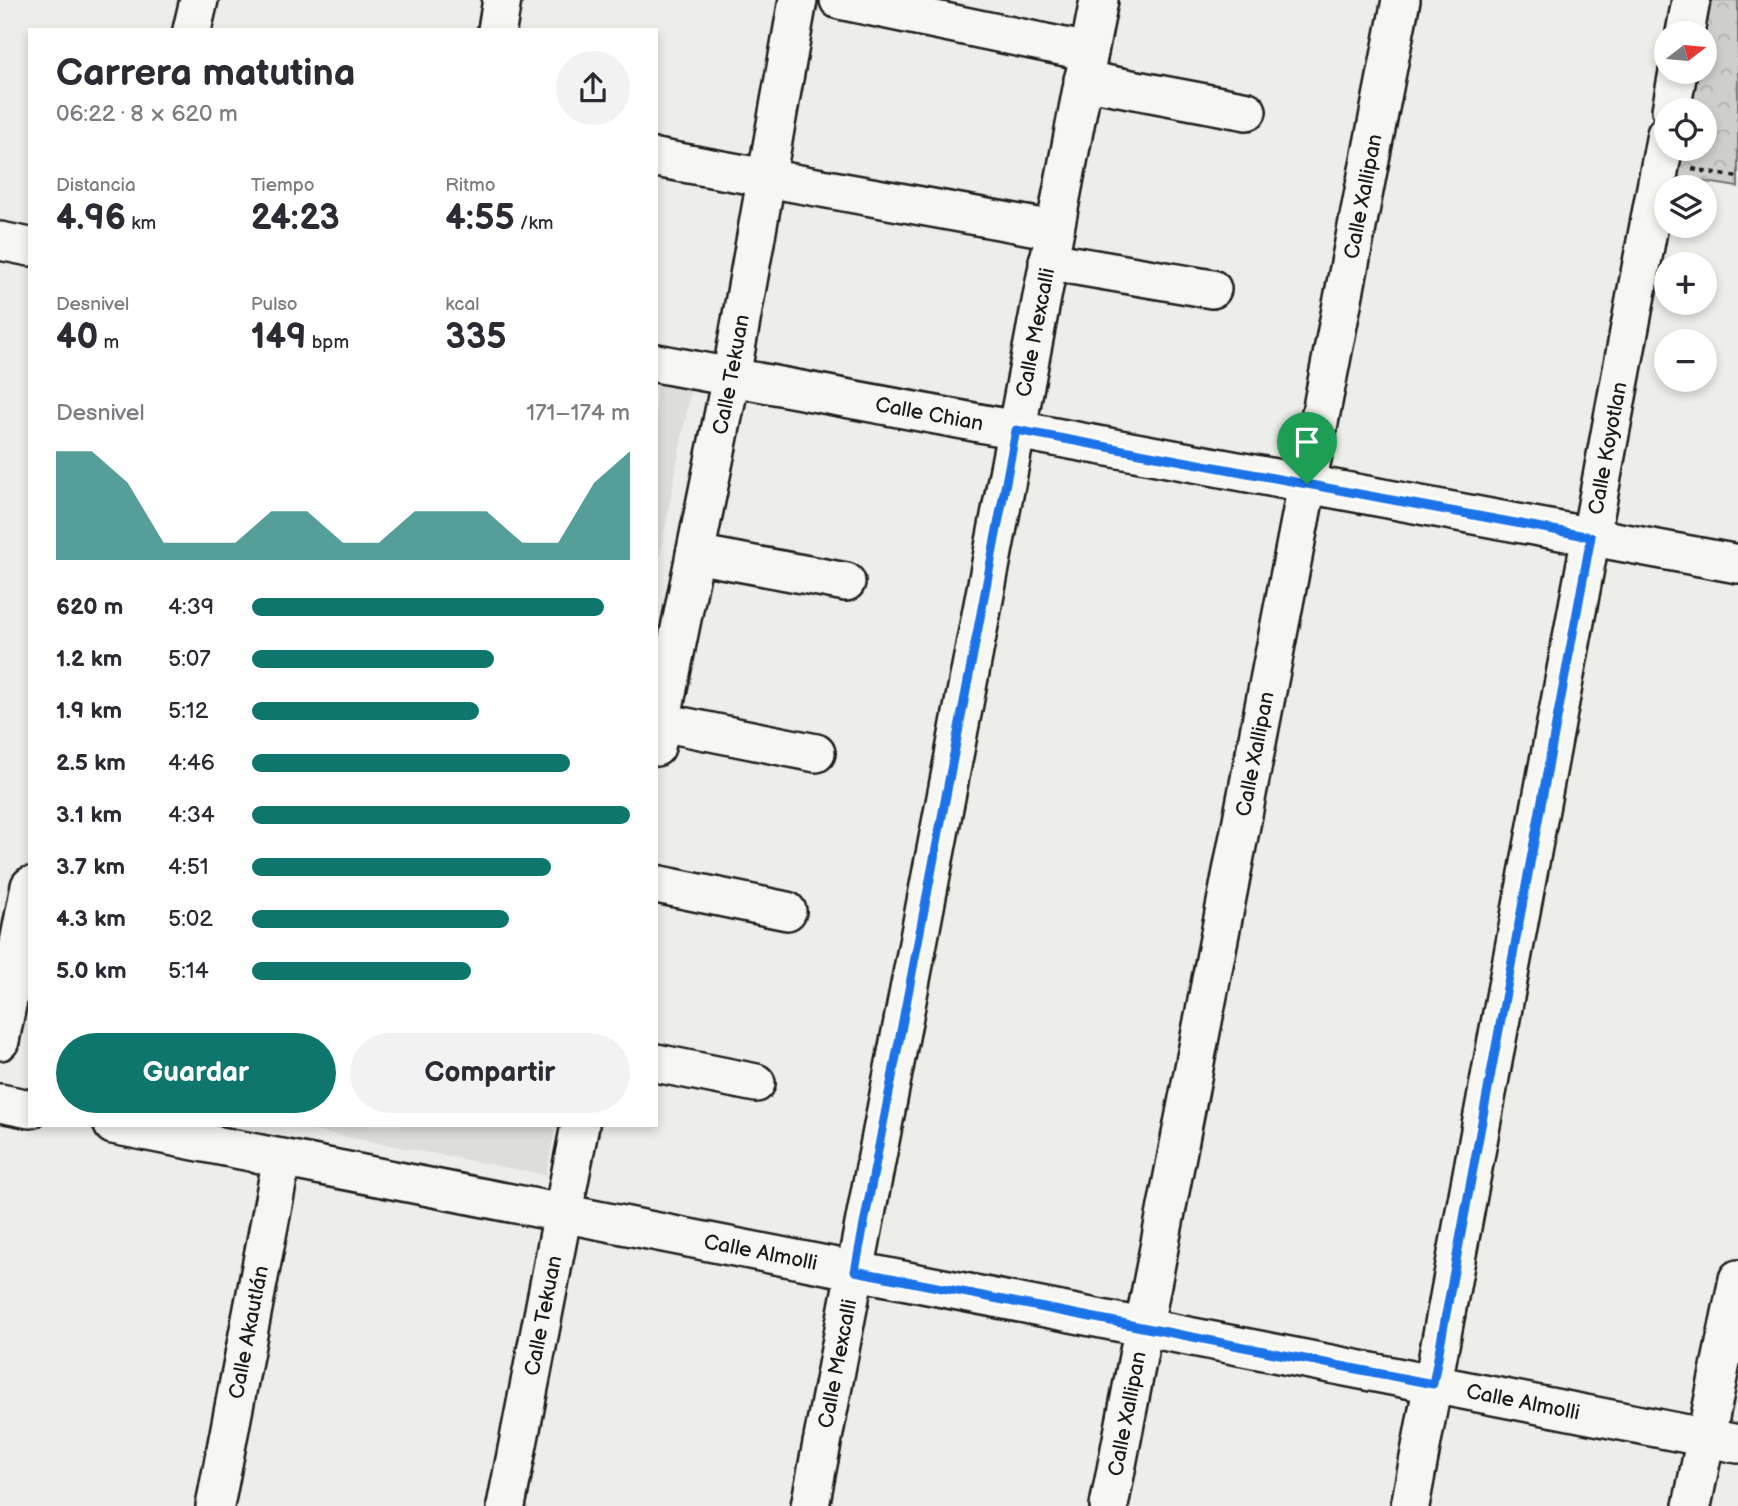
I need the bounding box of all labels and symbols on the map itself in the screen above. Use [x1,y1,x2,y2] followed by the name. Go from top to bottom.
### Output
[1654,21,1717,84] north arrow
[1339,132,1388,261] street label: Calle Xallipan
[1011,266,1060,399] street label: Calle Mexcalli
[708,312,755,437] street label: Calle Tekuan
[1583,380,1632,517] street label: Calle Koyotlan
[873,392,985,437] street label: Calle Chian
[1277,412,1337,484] pin
[1231,690,1280,819] street label: Calle Xallipan
[702,1229,820,1276] street label: Calle Almolli
[520,1253,567,1378] street label: Calle Tekuan
[224,1263,274,1401] street label: Calle Akautlán
[813,1297,862,1430] street label: Calle Mexcalli
[1103,1349,1152,1478] street label: Calle Xallipan
[1464,1379,1582,1426] street label: Calle Almolli

